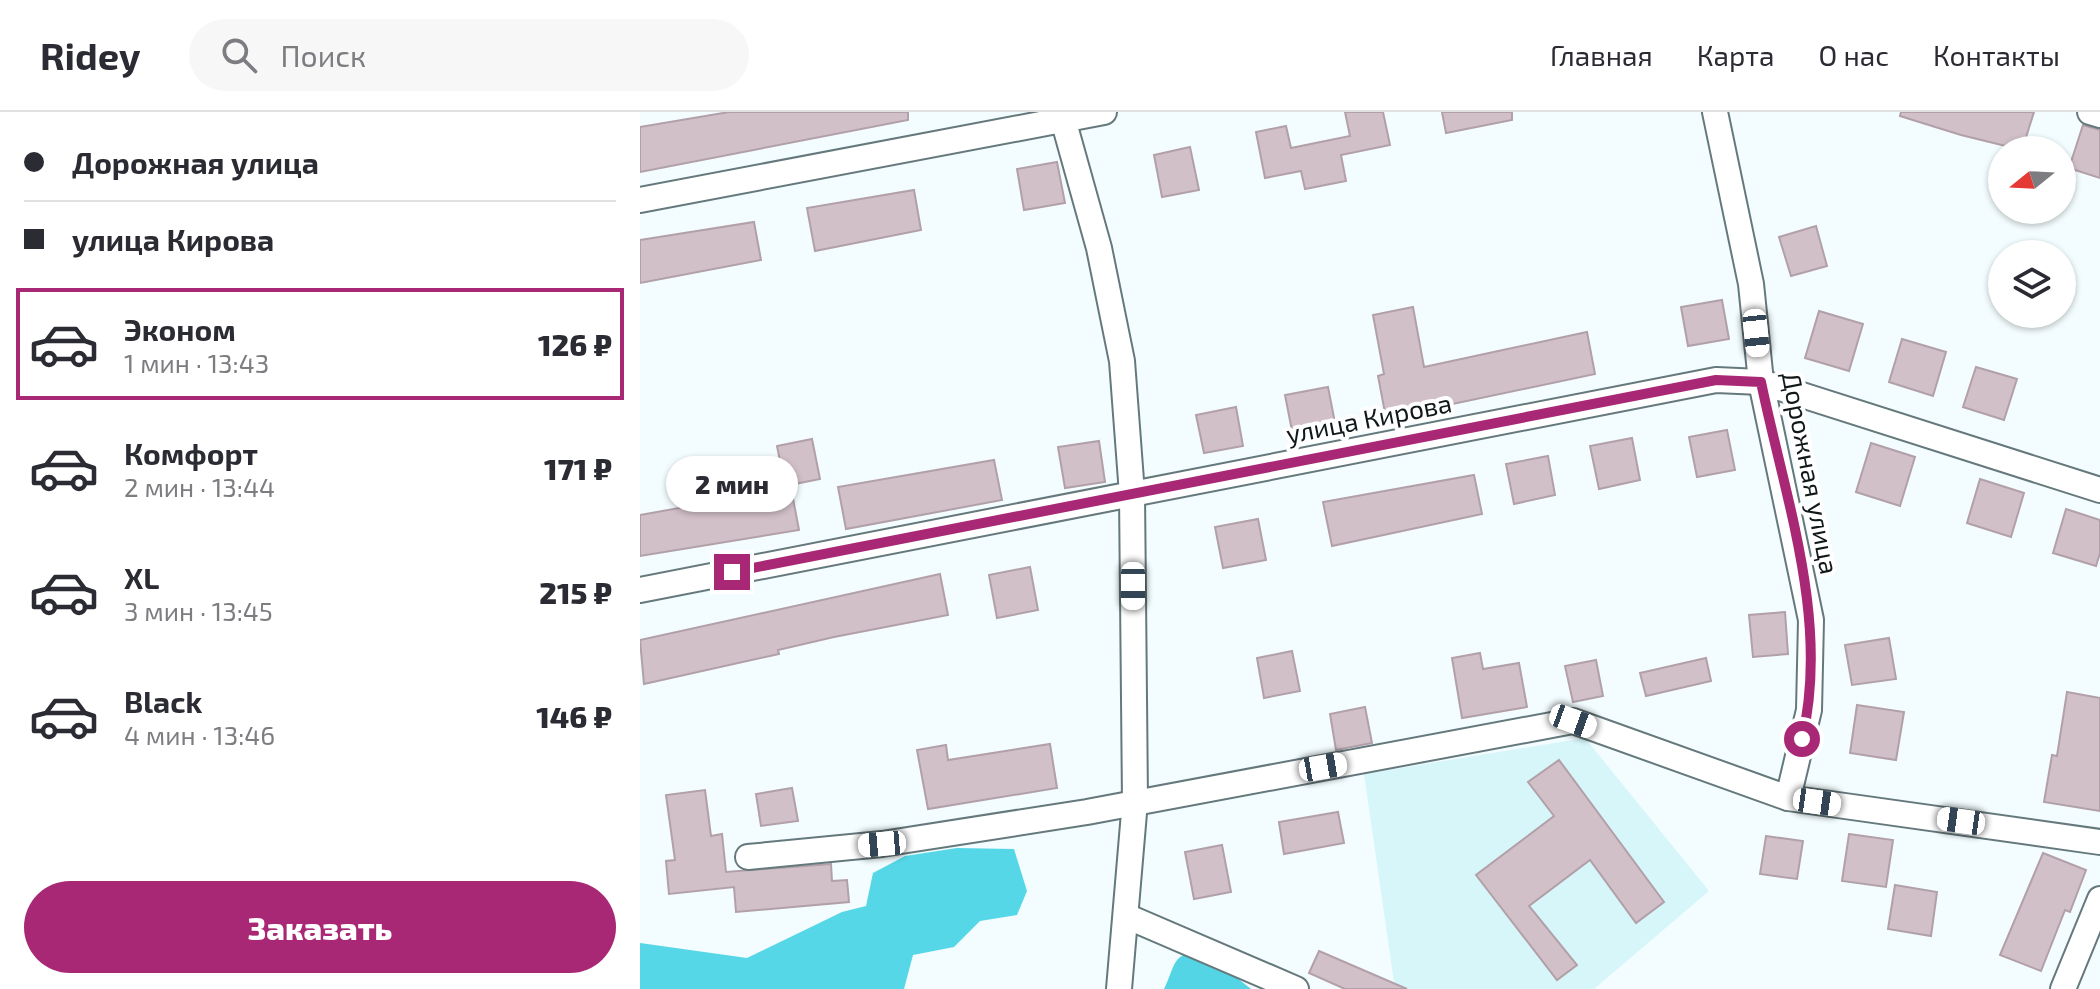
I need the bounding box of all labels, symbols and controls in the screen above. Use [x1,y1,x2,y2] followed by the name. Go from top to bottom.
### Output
[189,19,749,91] search box
[40,32,141,78] text: Ridey
[217,33,261,77] icon: search
[281,37,366,73] text: Поиск
[1550,38,1653,72] text: Главная
[1697,38,1775,72] text: Карта
[1819,38,1889,72] text: О нас
[1933,38,2060,72] text: Контакты
[1988,136,2076,224] north arrow
[1988,136,2076,328] map controls
[72,144,319,180] text: Дорожная улица
[72,221,274,257] text: улица Кирова
[1988,240,2076,328] button: layers
[28,308,100,380] icon: car
[1742,308,1770,358] car
[124,311,236,347] text: Эконом
[538,326,612,362] text: 126 ₽
[124,347,269,378] text: 1 мин · 13:43
[1776,369,1846,577] street label: Дорожная улица
[1283,386,1454,450] street label: улица Кирова
[28,432,100,504] icon: car
[124,435,258,471] text: Комфорт
[544,450,612,486] text: 171 ₽
[666,456,798,512] callout: 2 мин
[695,468,769,499] text: 2 мин
[124,471,275,502] text: 2 мин · 13:44
[714,554,750,590] route end
[28,556,100,628] icon: car
[124,559,159,595] text: XL
[1121,562,1145,610] car
[539,574,612,610] text: 215 ₽
[124,595,273,626] text: 3 мин · 13:45
[28,680,100,752] icon: car
[124,683,202,719] text: Black
[536,698,612,734] text: 146 ₽
[1546,702,1600,740] car
[124,719,275,750] text: 4 мин · 13:46
[1784,721,1820,757] route start
[1297,751,1349,783] car
[1792,787,1842,817] car
[1936,806,1986,836] car
[857,830,907,858] car
[24,881,616,973] button: Заказать

